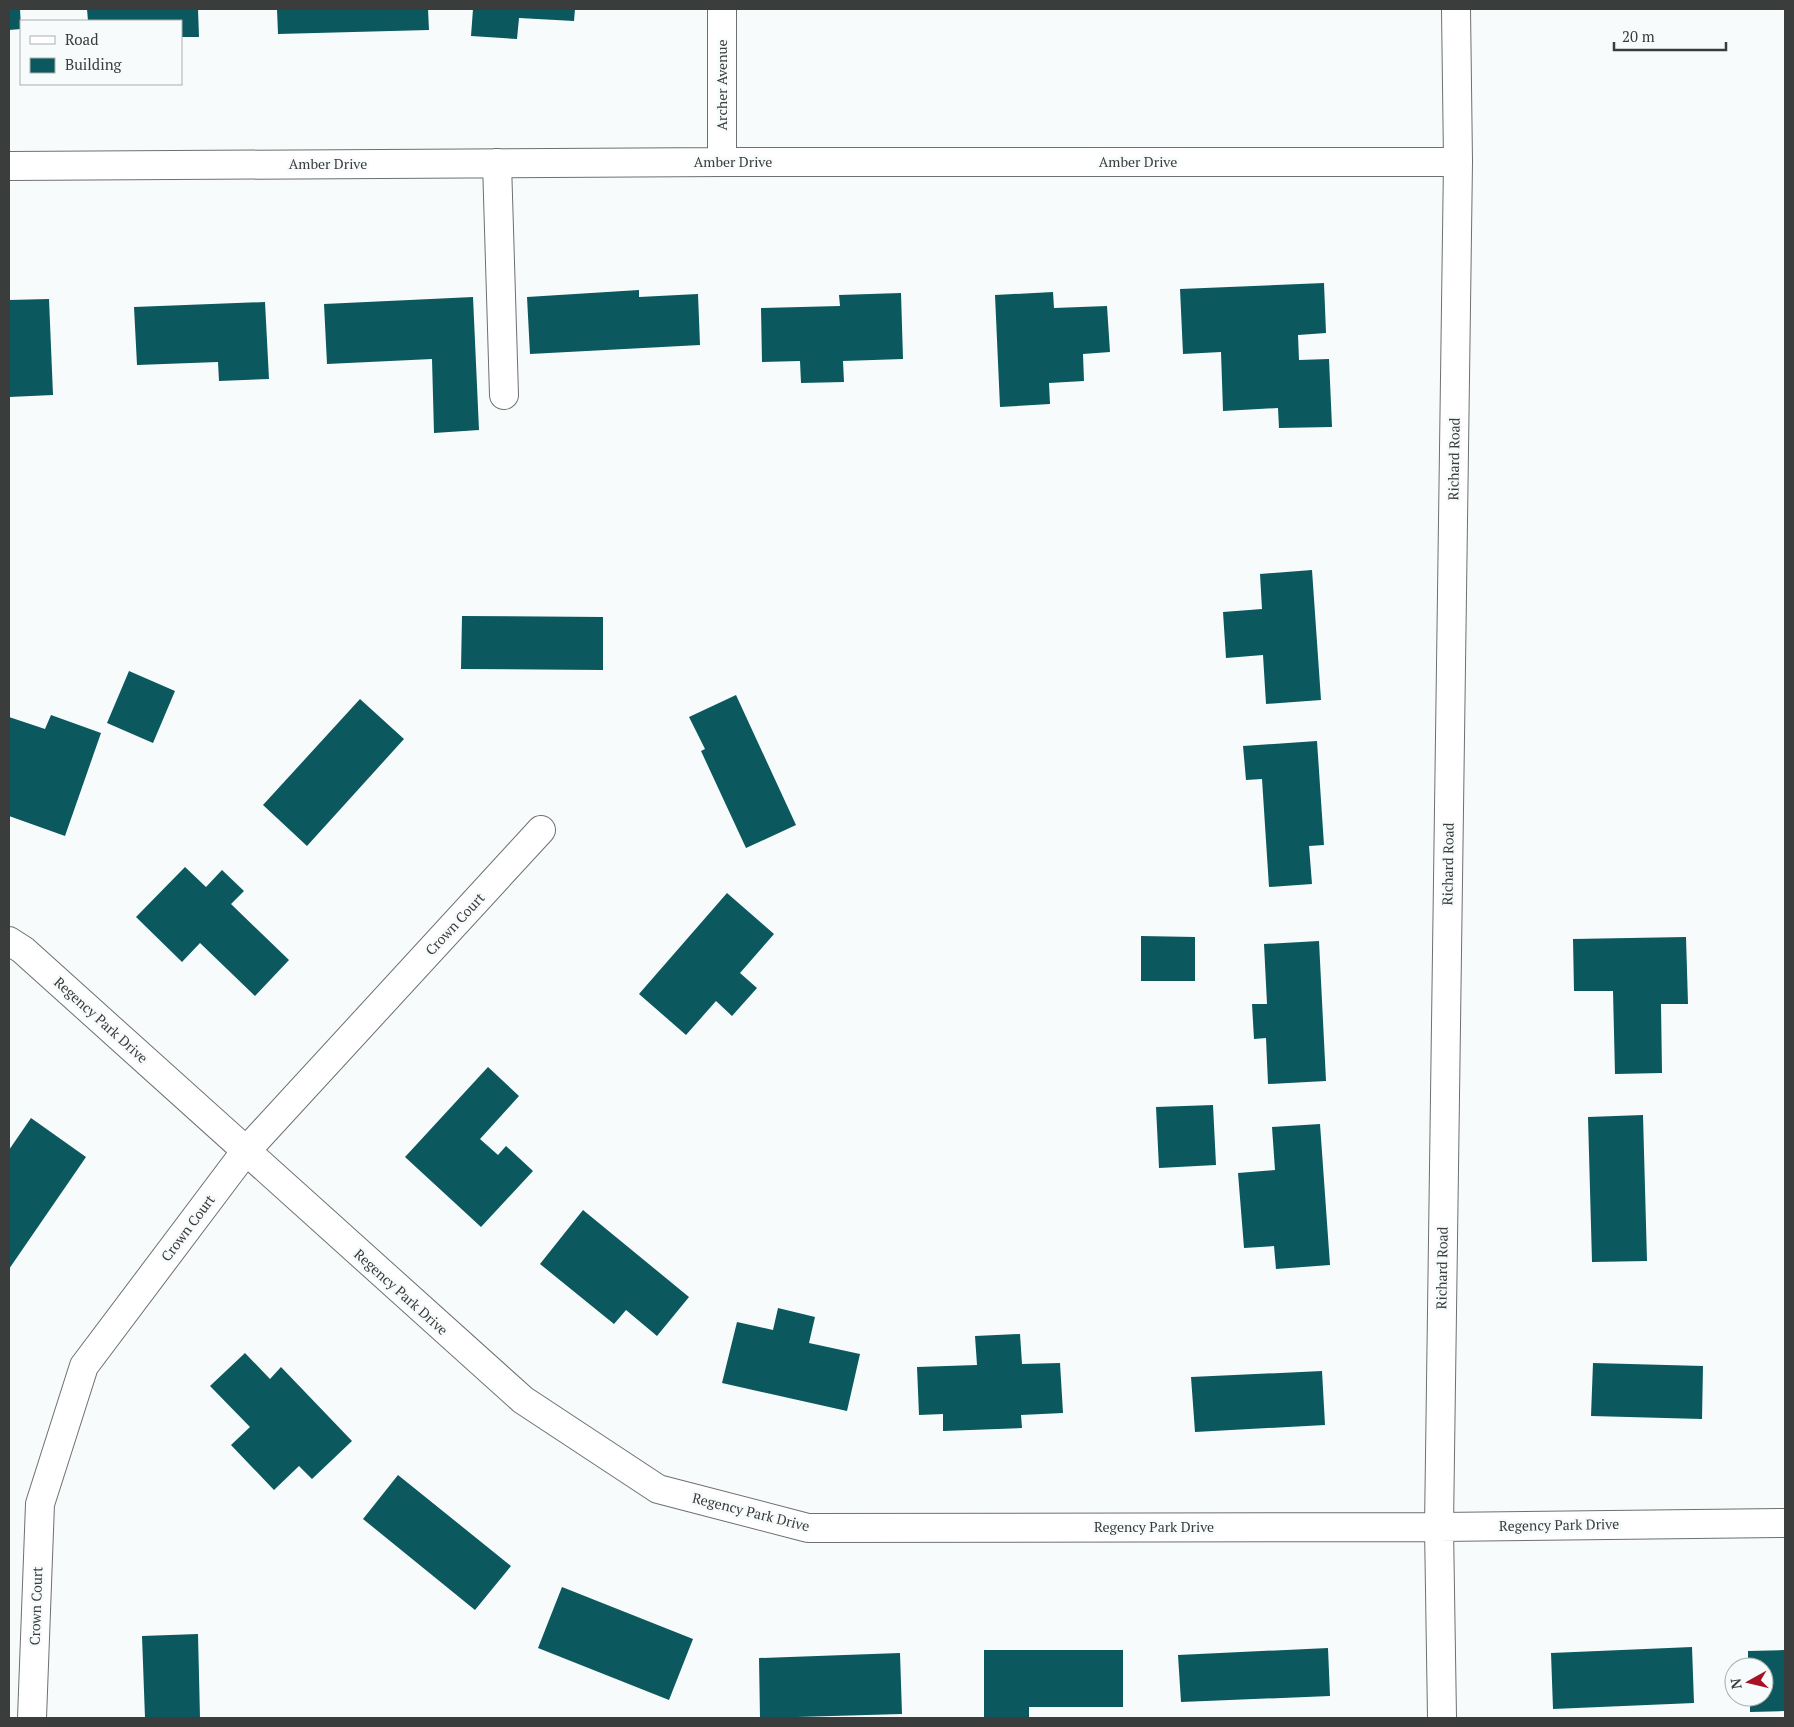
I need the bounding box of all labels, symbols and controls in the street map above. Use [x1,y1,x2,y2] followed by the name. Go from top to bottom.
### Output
[20,20,182,85] legend
[1614,20,1726,52] scale bar
[1622,26,1655,46] text: 20 m
[65,29,98,49] text: Road
[712,39,731,131] street label: Archer Avenue
[65,54,123,74] text: Building
[694,152,772,171] street label: Amber Drive
[1099,152,1177,171] street label: Amber Drive
[289,154,367,173] street label: Amber Drive
[1443,417,1464,501] street label: Richard Road
[1437,822,1458,906] street label: Richard Road
[421,888,489,959] street label: Crown Court
[50,972,152,1067] street label: Regency Park Drive
[156,1190,219,1265] street label: Crown Court
[1431,1226,1452,1310] street label: Richard Road
[350,1244,452,1339] street label: Regency Park Drive
[690,1488,812,1535] street label: Regency Park Drive
[1499,1514,1619,1535] street label: Regency Park Drive
[1094,1517,1214,1536] street label: Regency Park Drive
[25,1565,46,1646] street label: Crown Court
[1724,1657,1774,1707] north arrow
[1725,1677,1746,1690] text: N

